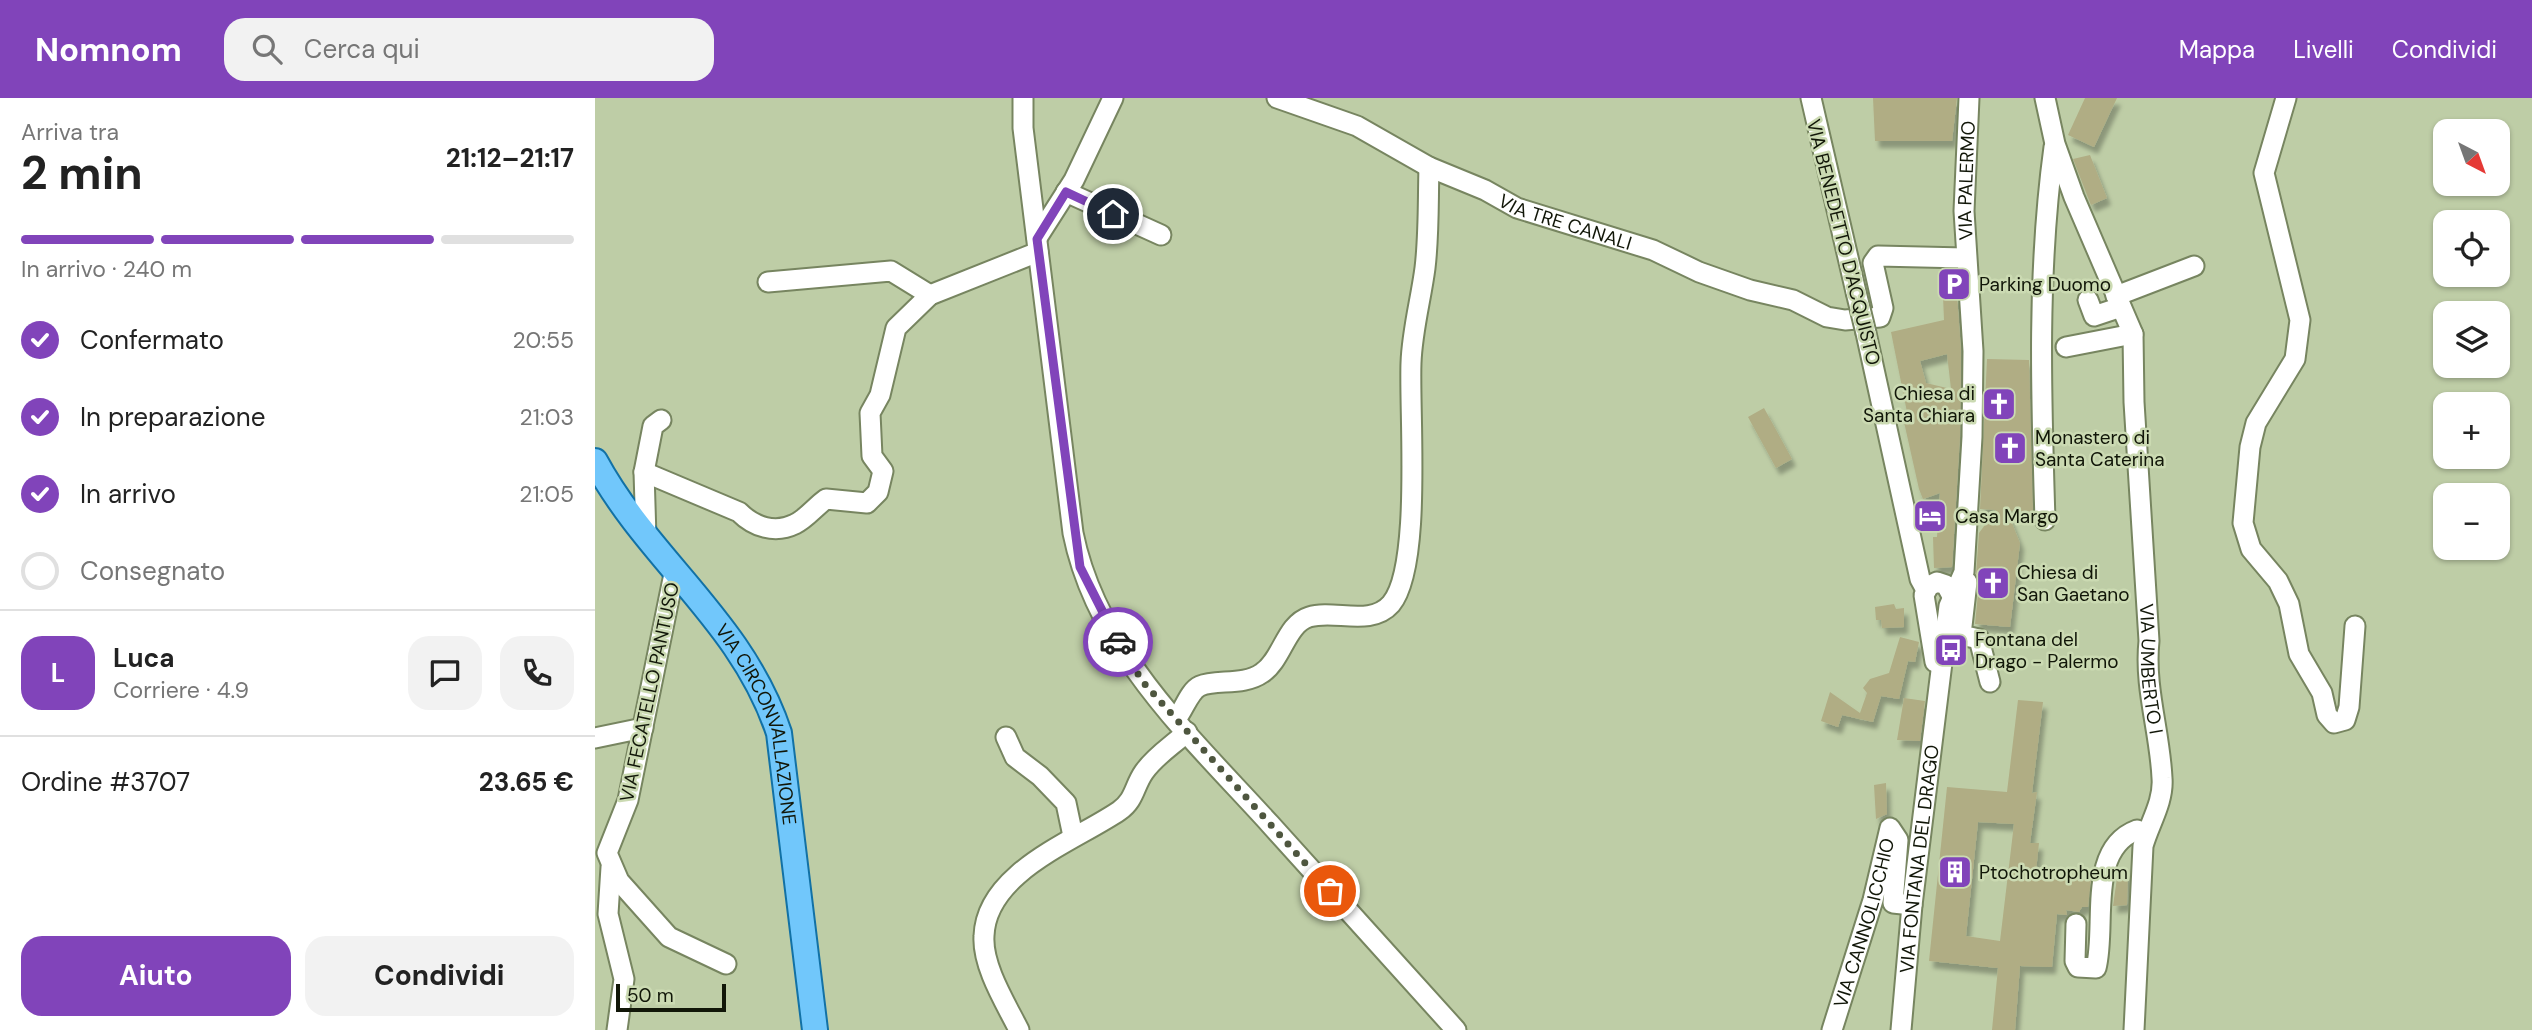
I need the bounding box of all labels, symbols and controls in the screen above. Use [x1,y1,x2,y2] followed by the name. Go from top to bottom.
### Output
[224,18,714,81] search box
[35,28,182,71] text: Nomnom
[248,30,286,68] icon: search
[304,32,420,66] text: Cerca qui
[2179,34,2255,65] text: Mappa
[2293,34,2354,65] text: Livelli
[2392,34,2497,65] text: Condividi
[21,117,119,147] text: Arriva tra
[1801,117,1886,368] street label: VIA BENEDETTO D'ACQUISTO
[2433,119,2509,196] north arrow
[2433,119,2510,560] map controls
[1952,120,1981,241] street label: VIA PALERMO
[446,141,574,175] text: 21:12–21:17
[21,143,143,203] text: 2 min
[1083,184,1143,244] pin
[1494,188,1635,256] street label: VIA TRE CANALI
[1094,195,1132,233] icon: home
[2433,210,2510,287] button: locate
[21,254,192,284] text: In arrivo · 240 m
[1935,265,1973,303] parking icon: Parking Duomo
[1979,272,2111,297] place label: Parking Duomo
[2433,301,2510,378] button: layers
[21,321,59,359] icon: check
[80,323,224,357] text: Confermato
[513,325,574,355] text: 20:55
[1863,381,1975,428] place label: Chiesa di Santa Chiara
[1980,385,2018,423] church icon: Chiesa di Santa Chiara
[2433,392,2510,469] button: +
[21,398,59,436] icon: check
[80,400,266,434] text: In preparazione
[520,402,574,432] text: 21:03
[2035,425,2165,472] place label: Monastero di Santa Caterina
[1991,429,2029,467] church icon: Monastero di Santa Caterina
[21,475,59,513] icon: check
[80,477,176,511] text: In arrivo
[519,479,574,509] text: 21:05
[2433,483,2510,560] button: −
[1911,497,1949,535] hotel icon: Casa Margo
[1955,504,2059,529] place label: Casa Margo
[80,554,225,588] text: Consegnato
[2017,560,2129,607] place label: Chiesa di San Gaetano
[1974,564,2012,602] church icon: Chiesa di San Gaetano
[614,580,685,804] street label: VIA FECATELLO PANTUSO
[2134,603,2169,736] street label: VIA UMBERTO I
[1083,607,1153,677] courier
[710,619,802,826] street label: VIA CIRCONVALLAZIONE
[1099,623,1137,661] icon: car
[1975,627,2119,674] place label: Fontana del Drago - Palermo
[1932,631,1970,669] bus stop icon: Fontana del Drago - Palermo
[408,636,482,710] button: chat
[500,636,574,710] button: phone
[113,641,175,675] text: Luca
[51,656,65,690] text: L
[113,675,249,705] text: Corriere · 4.9
[1894,743,1945,974] street label: VIA FONTANA DEL DRAGO
[21,765,190,799] text: Ordine #3707
[479,765,574,799] text: 23.65 €
[1828,835,1900,1011] street label: VIA CANNOLICCHIO
[1936,853,1974,891] building icon: Ptochotropheum
[1979,860,2128,885] place label: Ptochotropheum
[1300,861,1360,921] pin
[1311,872,1349,910] icon: bag
[21,936,291,1016] button: Aiuto
[305,936,574,1016] button: Condividi
[616,981,726,1013] scale bar
[627,983,674,1008] text: 50 m

